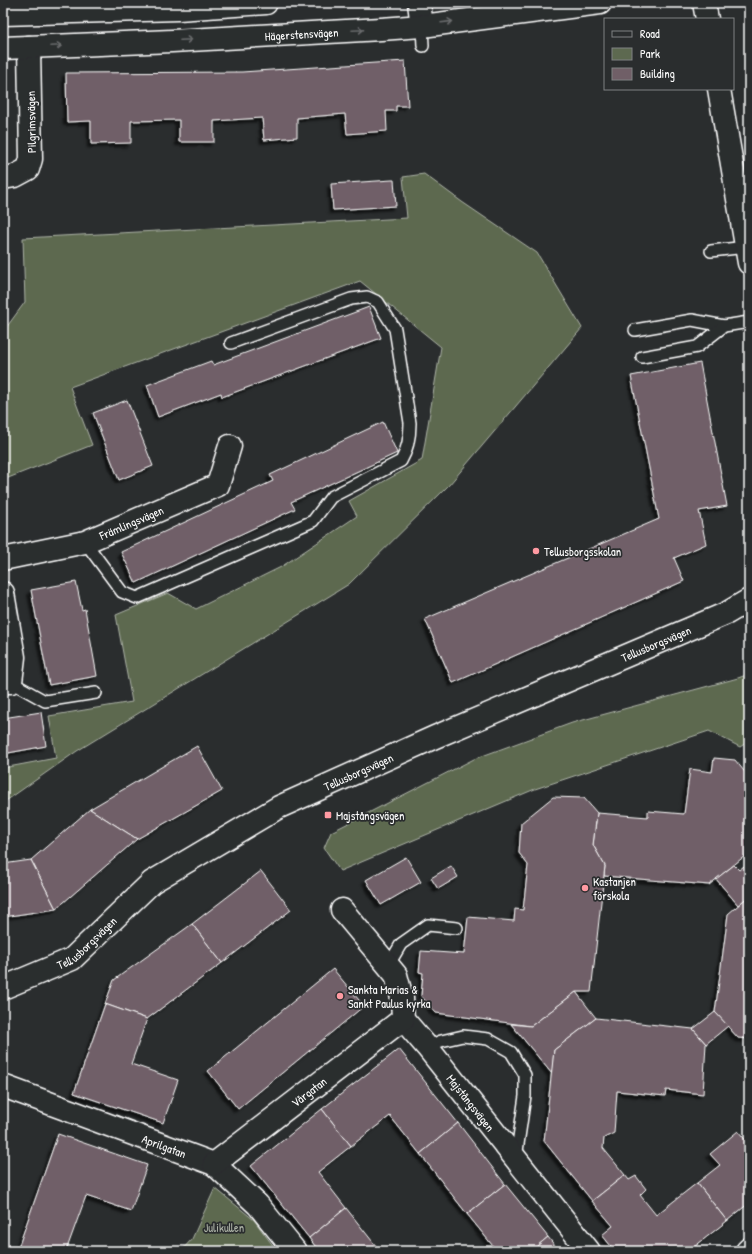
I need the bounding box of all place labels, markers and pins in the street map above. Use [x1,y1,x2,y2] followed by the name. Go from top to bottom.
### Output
[544,543,621,560] place label: Tellusborgsskolan
[531,546,541,556] marker: Tellusborgsskolan
[336,807,405,824] place label: Majstångsvägen
[323,810,333,820] marker: Majstångsvägen
[593,873,636,904] place label: Kastanjen förskola
[580,883,590,893] marker: Kastanjen förskola
[348,981,431,1012] place label: Sankta Marias & Sankt Paulus kyrka
[335,991,345,1001] marker: Sankta Marias & Sankt Paulus kyrka

